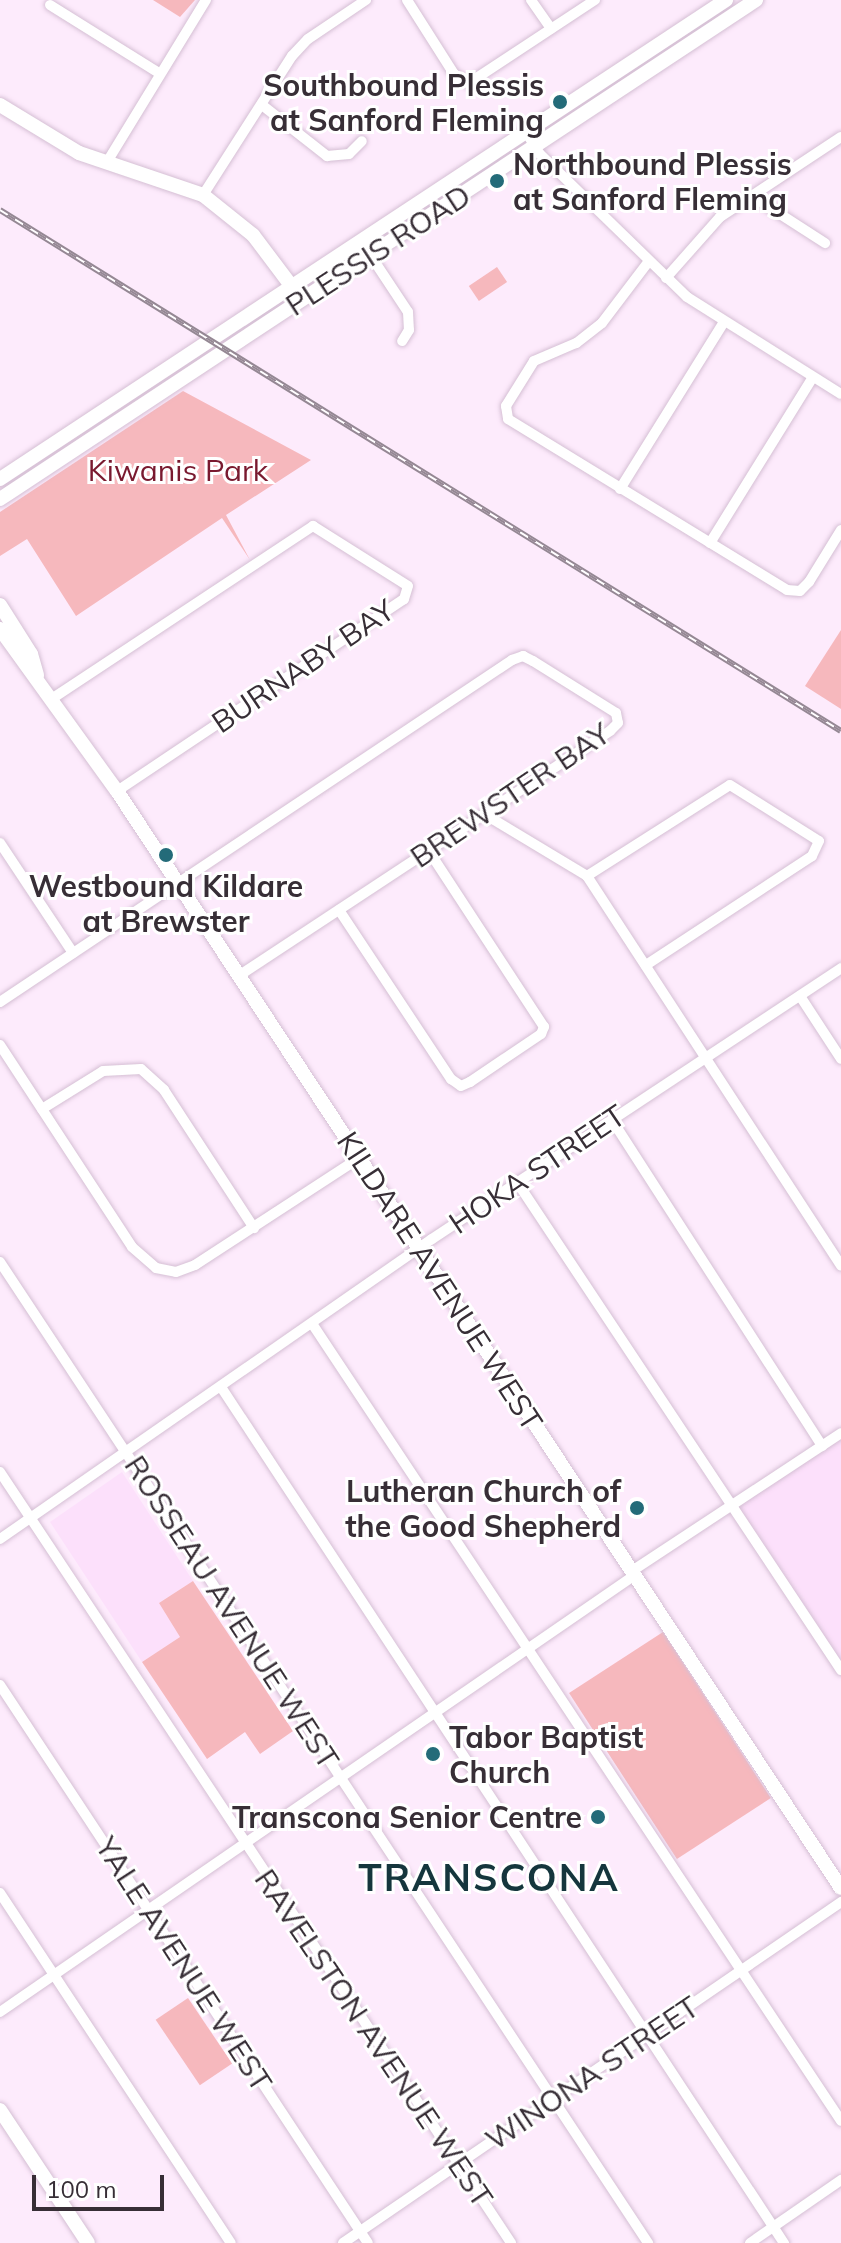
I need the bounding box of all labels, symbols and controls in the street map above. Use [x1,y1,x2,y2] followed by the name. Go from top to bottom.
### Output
[263,67,544,138] place label: Southbound Plessis at Sanford Fleming
[551,93,569,111] marker: Southbound Plessis at Sanford Fleming
[513,146,792,216] place label: Northbound Plessis at Sanford Fleming
[488,172,506,190] marker: Northbound Plessis at Sanford Fleming
[279,177,477,323] street label: PLESSIS ROAD
[88,452,268,488] park label: Kiwanis Park
[205,592,401,740] street label: BURNABY BAY
[403,715,617,875] street label: BREWSTER BAY
[157,846,175,864] marker: Westbound Kildare at Brewster
[29,868,303,938] place label: Westbound Kildare at Brewster
[442,1097,632,1241] street label: HOKA STREET
[330,1125,550,1437] street label: KILDARE AVENUE WEST
[117,1449,347,1775] street label: ROSSEAU AVENUE WEST
[345,1473,621,1544] place label: Lutheran Church of the Good Shepherd
[628,1499,646,1517] marker: Lutheran Church of the Good Shepherd
[449,1719,643,1790] place label: Tabor Baptist Church
[424,1745,442,1763] marker: Tabor Baptist Church
[232,1799,582,1835] place label: Transcona Senior Centre
[589,1808,607,1826] marker: Transcona Senior Centre
[88,1830,280,2098] street label: YALE AVENUE WEST
[358,1855,620,1901] district label: TRANSCONA
[247,1862,501,2214] street label: RAVELSTON AVENUE WEST
[479,1988,705,2158] street label: WINONA STREET
[36,2159,168,2209] scale bar
[46,2174,117,2204] text: 100 m

